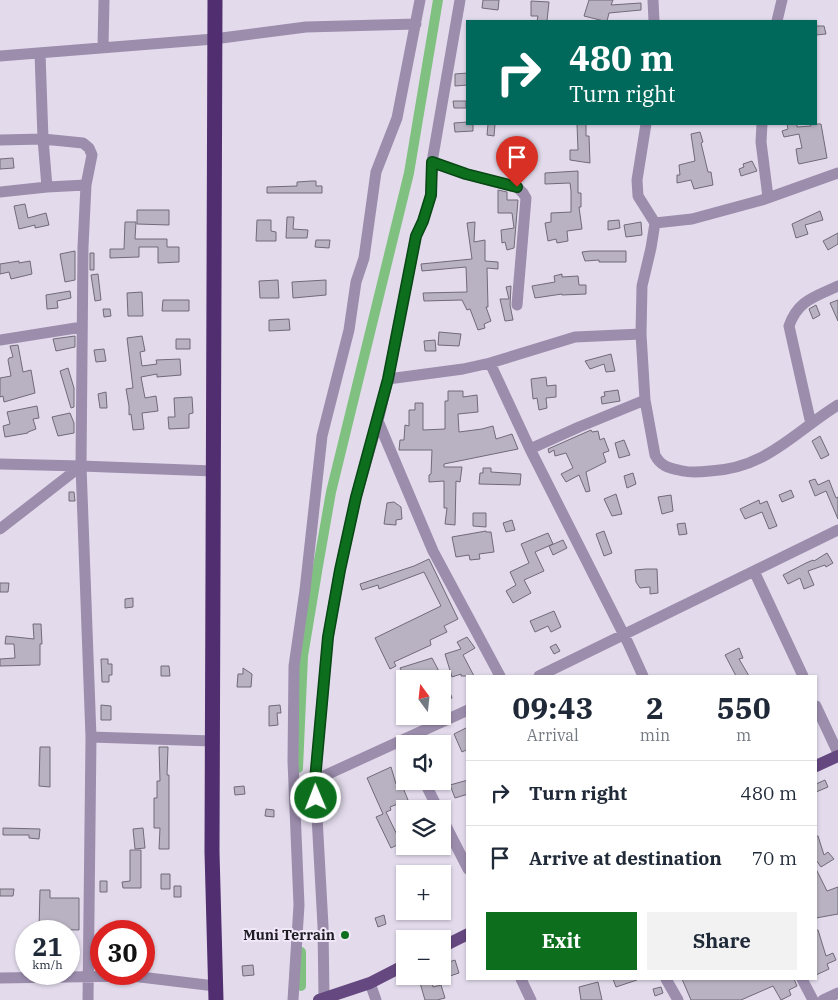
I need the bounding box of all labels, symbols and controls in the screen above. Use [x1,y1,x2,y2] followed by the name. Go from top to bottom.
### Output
[569,35,674,81] text: 480 m
[486,40,551,105] icon: right
[569,79,676,108] text: Turn right
[496,136,538,187] pin
[503,143,531,171] icon: arrive
[396,670,451,725] north arrow
[396,670,451,985] map controls
[512,688,593,727] text: 09:43
[646,688,664,727] text: 2
[717,688,771,727] text: 550
[527,725,579,745] text: Arrival
[640,725,670,745] text: min
[736,725,751,745] text: m
[396,735,451,790] button: sound
[289,771,341,823] position arrow
[486,779,514,807] icon: right
[529,781,627,805] text: Turn right
[740,781,797,805] text: 480 m
[396,800,451,855] button: layers
[486,844,514,872] icon: arrive
[529,846,722,870] text: Arrive at destination
[752,846,797,870] text: 70 m
[396,865,451,920] button: +
[486,912,637,970] button: Exit
[647,912,797,970] button: Share
[90,920,155,985] speed limit sign: 30
[243,926,335,944] place label: Muni Terrain
[339,929,351,941] marker: Muni Terrain
[32,930,63,963] text: 21
[396,930,451,985] button: −
[32,957,63,972] text: km/h

